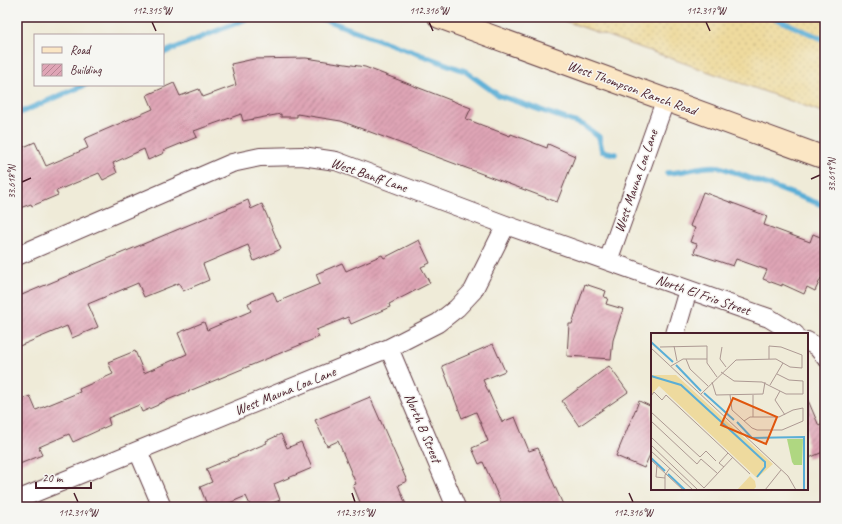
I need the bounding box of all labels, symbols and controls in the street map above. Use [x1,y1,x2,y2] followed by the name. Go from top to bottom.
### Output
[132,4,173,17] text: 112.315°W
[409,4,450,17] text: 112.316°W
[686,4,727,17] text: 112.317°W
[34,34,164,86] legend
[70,42,92,58] text: Road
[565,57,701,120] street label: West Thompson Ranch Road
[70,62,102,78] text: Building
[611,126,662,234] street label: West Mauna Loa Lane
[329,154,411,196] street label: West Banff Lane
[825,156,838,192] text: 33.619°N
[5,163,18,199] text: 33.618°N
[654,271,754,320] street label: North El Frio Street
[651,333,808,490] inset map
[232,362,339,419] street label: West Mauna Loa Lane
[401,391,446,467] street label: North B Street
[36,464,91,490] scale bar
[42,470,64,486] text: 20 m
[58,506,99,519] text: 112.314°W
[335,506,376,519] text: 112.315°W
[613,506,654,519] text: 112.316°W

